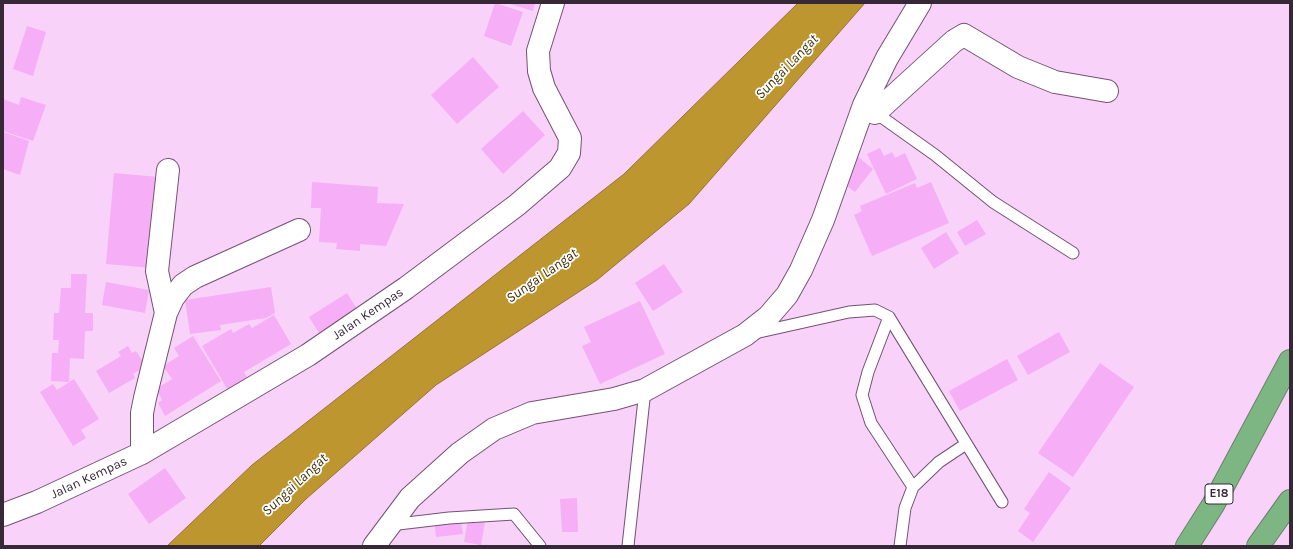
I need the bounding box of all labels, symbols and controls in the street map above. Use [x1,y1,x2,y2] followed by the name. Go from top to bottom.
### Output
[752,31,822,103] water label: Sungai Langat
[503,245,581,307] water label: Sungai Langat
[329,284,407,344] street label: Jalan Kempas
[259,450,331,520] water label: Sungai Langat
[48,454,130,502] street label: Jalan Kempas
[1205,484,1233,504] road number: E18

